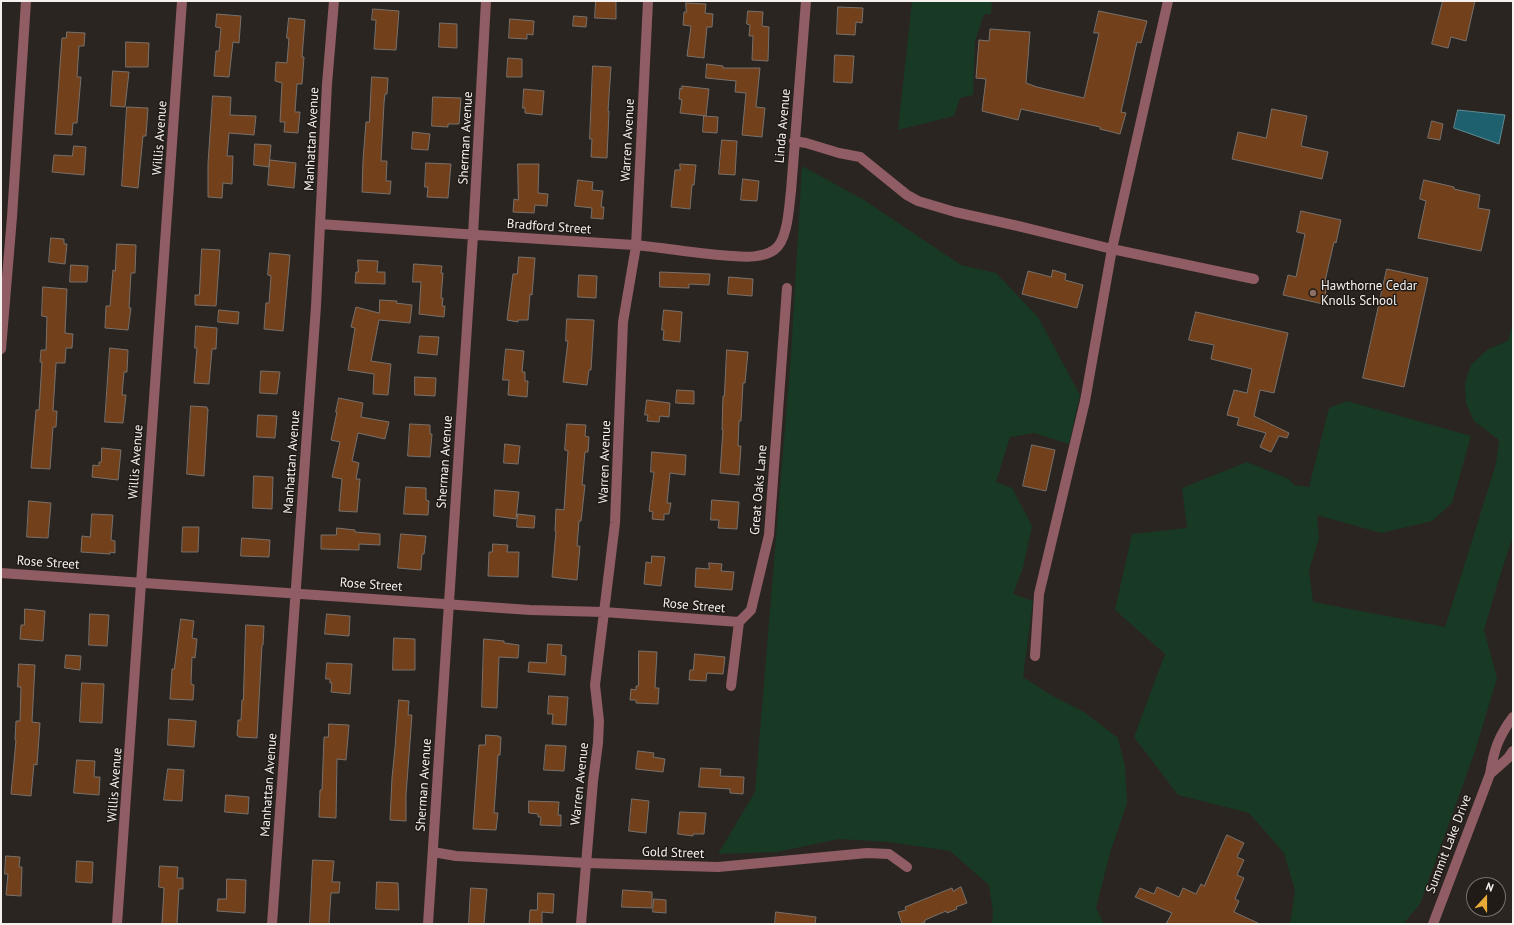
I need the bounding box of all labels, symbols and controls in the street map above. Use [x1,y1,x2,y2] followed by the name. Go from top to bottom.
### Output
[301,87,323,191] street label: Manhattan Avenue
[772,88,794,164] street label: Linda Avenue
[456,91,476,185] street label: Sherman Avenue
[618,98,638,182] street label: Warren Avenue
[150,100,170,176] street label: Willis Avenue
[506,216,592,238] street label: Bradford Street
[1321,278,1417,309] place label: Hawthorne Cedar Knolls School
[1308,288,1318,298] marker: Hawthorne Cedar Knolls School
[281,410,303,514] street label: Manhattan Avenue
[434,415,456,509] street label: Sherman Avenue
[596,420,614,504] street label: Warren Avenue
[126,424,146,500] street label: Willis Avenue
[747,444,771,536] street label: Great Oaks Lane
[16,553,80,573] street label: Rose Street
[339,575,403,595] street label: Rose Street
[662,595,726,617] street label: Rose Street
[258,733,280,837] street label: Manhattan Avenue
[413,738,435,832] street label: Sherman Avenue
[568,742,592,826] street label: Warren Avenue
[105,747,125,823] street label: Willis Avenue
[1423,792,1475,896] street label: Summit Lake Drive
[642,844,704,862] street label: Gold Street
[1466,877,1506,917] north arrow
[1484,879,1496,895] text: N

